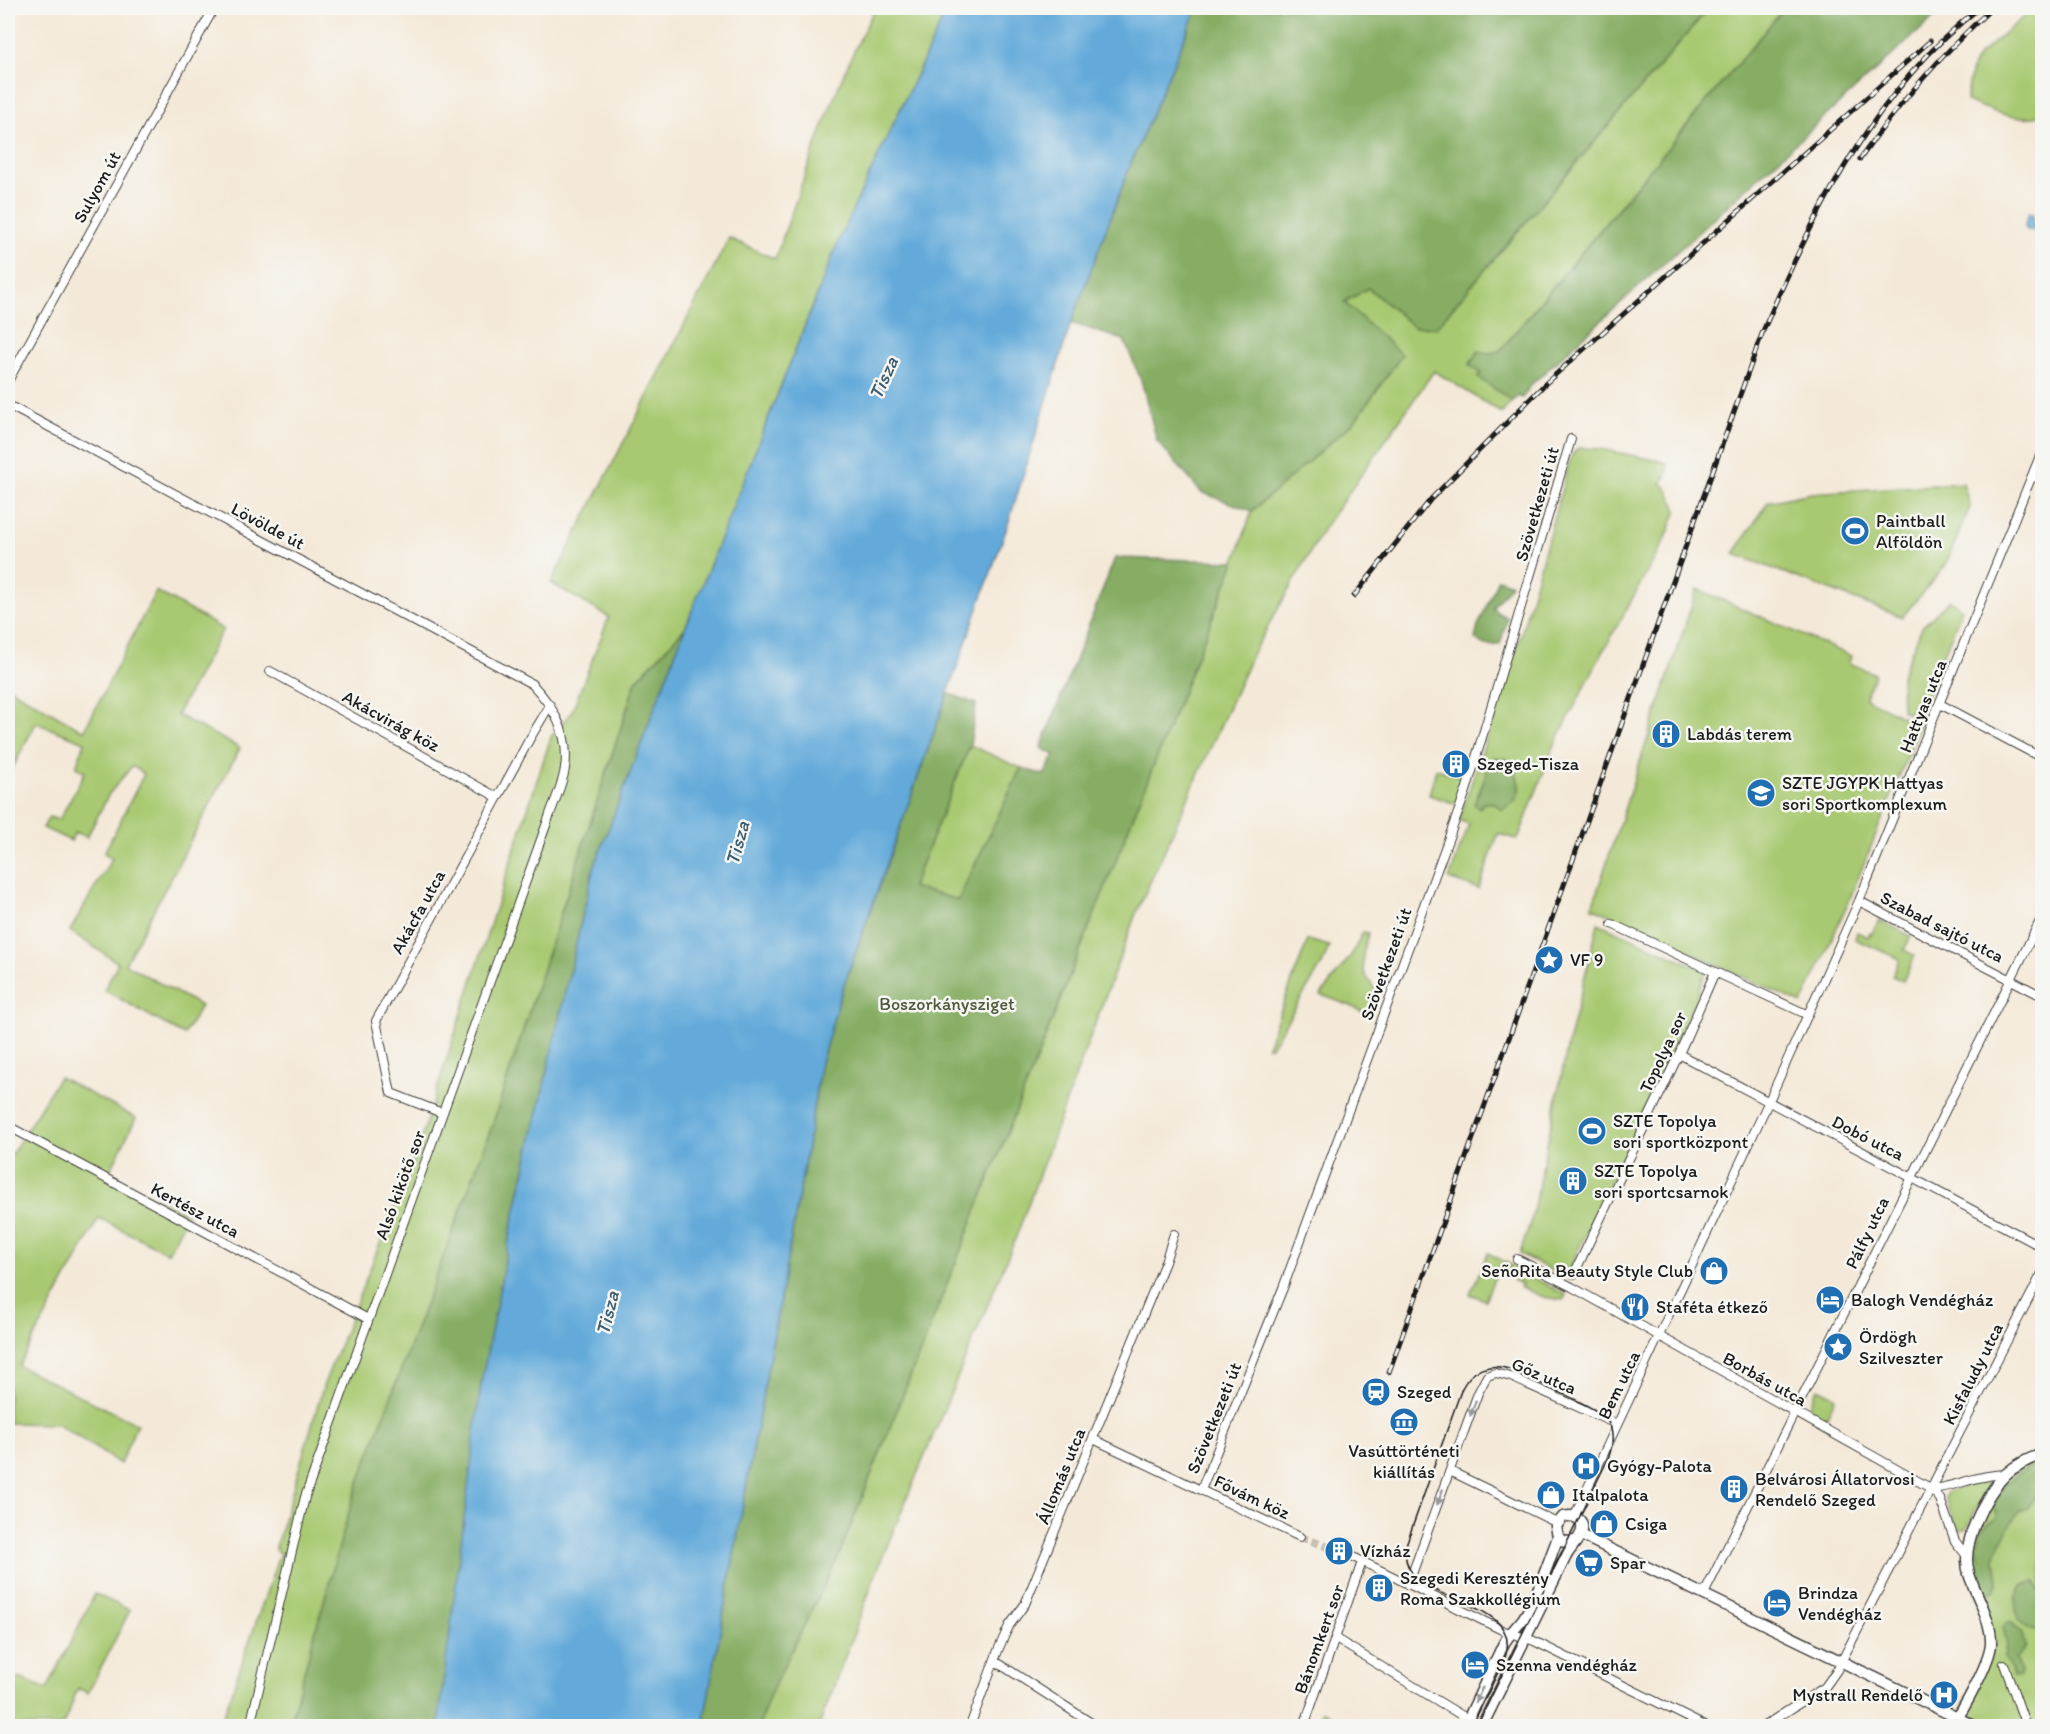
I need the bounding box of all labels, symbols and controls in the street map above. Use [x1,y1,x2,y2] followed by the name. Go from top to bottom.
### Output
[68,147,126,227] street label: Sulyom út
[863,352,903,403] water label: Tisza
[1510,444,1564,564] street label: Szövetkezeti út
[227,497,309,555] street label: Lövölde út
[1876,510,1946,553] place label: Paintball Alföldön
[1839,515,1871,547] sports icon: Paintball Alföldön
[1894,656,1952,756] street label: Hattyas utca
[339,685,444,757] street label: Akácvirág köz
[1650,718,1682,750] building icon: Labdás terem
[1687,723,1792,745] place label: Labdás terem
[1440,748,1472,780] building icon: Szeged-Tisza
[1477,753,1580,775] place label: Szeged-Tisza
[1782,772,1947,815] place label: SZTE JGYPK Hattyas sori Sportkomplexum
[1745,777,1777,809] school or university icon: SZTE JGYPK Hattyas sori Sportkomplexum
[720,817,755,867] water label: Tisza
[386,866,450,958] street label: Akácfa utca
[1877,886,2007,968] street label: Szabad sajtó utca
[1355,904,1417,1023] street label: Szövetkezeti út
[1533,944,1565,976] place icon: VF 9
[1570,949,1603,971] place label: VF 9
[879,993,1015,1015] park label: Boszorkánysziget
[1635,1008,1691,1096] street label: Topolya sor
[1613,1110,1749,1153] place label: SZTE Topolya sori sportközpont
[1828,1110,1908,1166] street label: Dobó utca
[1576,1115,1608,1147] sports icon: SZTE Topolya sori sportközpont
[370,1126,430,1243] street label: Alsó kikötő sor
[1594,1160,1728,1203] place label: SZTE Topolya sori sportcsarnok
[1557,1165,1589,1197] building icon: SZTE Topolya sori sportcsarnok
[147,1178,243,1243] street label: Kertész utca
[1840,1193,1894,1273] street label: Pálfy utca
[1698,1255,1730,1287] shop icon: SeñoRita Beauty Style Club
[1481,1260,1693,1282] place label: SeñoRita Beauty Style Club
[1814,1284,1846,1316] hotel icon: Balogh Vendégház
[590,1288,624,1337] water label: Tisza
[1851,1289,1993,1311] place label: Balogh Vendégház
[1619,1291,1651,1323] restaurant icon: Staféta étkező
[1656,1296,1768,1318] place label: Staféta étkező
[1938,1319,2008,1429] street label: Kisfaludy utca
[1859,1326,1944,1369] place label: Ördögh Szilveszter
[1822,1331,1854,1363] place icon: Ördögh Szilveszter
[1593,1346,1645,1423] street label: Bem utca
[1719,1347,1812,1411] street label: Borbás utca
[1508,1353,1580,1399] street label: Gőz utca
[1182,1359,1246,1477] street label: Szövetkezeti út
[1360,1376,1392,1408] station icon: Szeged
[1397,1381,1452,1403] place label: Szeged
[1467,1399,1477,1417] one-way arrow
[1388,1406,1420,1438] museum icon: Vasúttörténeti kiállítás
[1032,1424,1091,1527] street label: Állomás utca
[1348,1440,1460,1483] place label: Vasúttörténeti kiállítás
[1570,1450,1602,1482] hospital icon: Gyógy-Palota
[1607,1455,1713,1477] place label: Gyógy-Palota
[1755,1468,1915,1511] place label: Belvárosi Állatorvosi Rendelő Szeged
[1211,1470,1294,1524] street label: Fővám köz
[1718,1473,1750,1505] building icon: Belvárosi Állatorvosi Rendelő Szeged
[1535,1479,1567,1511] shop icon: Italpalota
[1572,1484,1649,1506] place label: Italpalota
[1434,1489,1444,1507] one-way arrow
[1588,1508,1620,1540] shop icon: Csiga
[1625,1513,1667,1535] place label: Csiga
[1323,1535,1355,1567] building icon: Vízház
[1360,1540,1411,1562] place label: Vízház
[1573,1547,1605,1579] supermarket icon: Spar
[1610,1552,1646,1574] place label: Spar
[1400,1567,1561,1610] place label: Szegedi Keresztény Roma Szakkollégium
[1363,1572,1395,1604] building icon: Szegedi Keresztény Roma Szakkollégium
[1289,1580,1349,1697] street label: Bánomkert sor
[1798,1582,1881,1625] place label: Brindza Vendégház
[1761,1587,1793,1619] hotel icon: Brindza Vendégház
[1459,1649,1491,1681] hotel icon: Szenna vendégház
[1496,1654,1638,1676] place label: Szenna vendégház
[1928,1679,1960,1711] hospital icon: Mystrall Rendelő
[1793,1684,1923,1706] place label: Mystrall Rendelő
[1475,1687,1484,1704] one-way arrow

